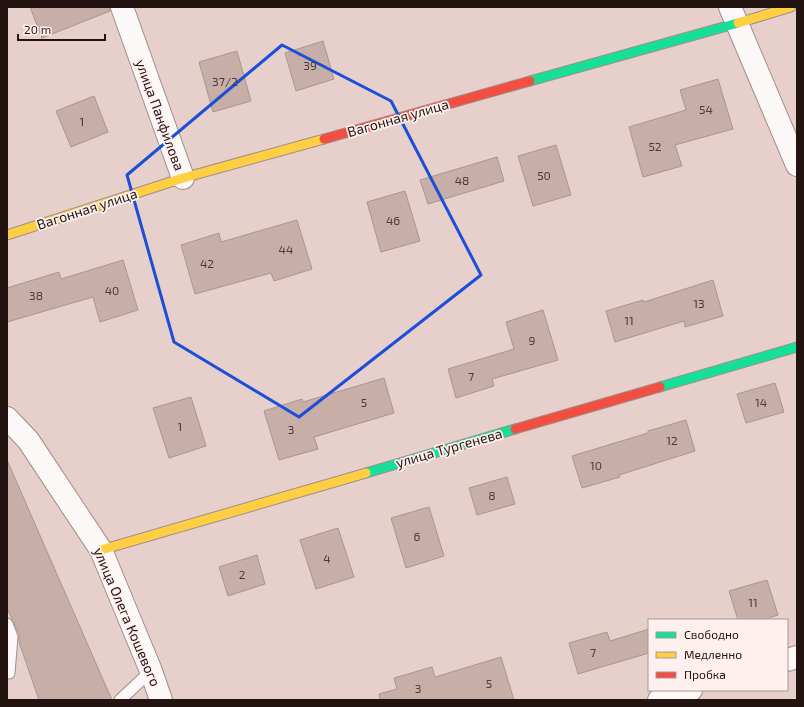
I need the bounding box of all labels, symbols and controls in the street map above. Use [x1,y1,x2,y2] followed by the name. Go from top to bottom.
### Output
[18,16,105,42] scale bar
[24,22,51,36] text: 20 m
[132,57,188,173] street label: улица Панфилова
[303,58,317,72] house number: 39
[212,74,238,88] house number: 37/2
[345,95,450,140] street label: Вагонная улица
[699,102,713,116] house number: 54
[80,114,84,128] house number: 1
[648,139,662,153] house number: 52
[537,168,551,182] house number: 50
[455,173,469,187] house number: 48
[34,184,139,233] street label: Вагонная улица
[386,213,400,227] house number: 46
[279,242,293,256] house number: 44
[200,256,214,270] house number: 42
[105,283,119,297] house number: 40
[29,288,43,302] house number: 38
[693,296,705,310] house number: 13
[624,313,634,327] house number: 11
[529,333,536,347] house number: 9
[468,369,474,383] house number: 7
[361,395,367,409] house number: 5
[755,395,767,409] house number: 14
[178,419,182,433] house number: 1
[288,422,294,436] house number: 3
[394,424,504,471] street label: улица Тургенева
[666,433,678,447] house number: 12
[590,458,602,472] house number: 10
[488,488,496,502] house number: 8
[414,529,421,543] house number: 6
[90,545,164,689] street label: улица Олега Кошевого
[323,551,331,565] house number: 4
[239,567,246,581] house number: 2
[748,595,758,609] house number: 11
[648,619,788,691] legend
[684,627,739,641] text: Свободно
[590,645,596,659] house number: 7
[684,647,742,661] text: Медленно
[684,667,726,681] text: Пробка
[486,676,492,690] house number: 5
[415,681,421,695] house number: 3

